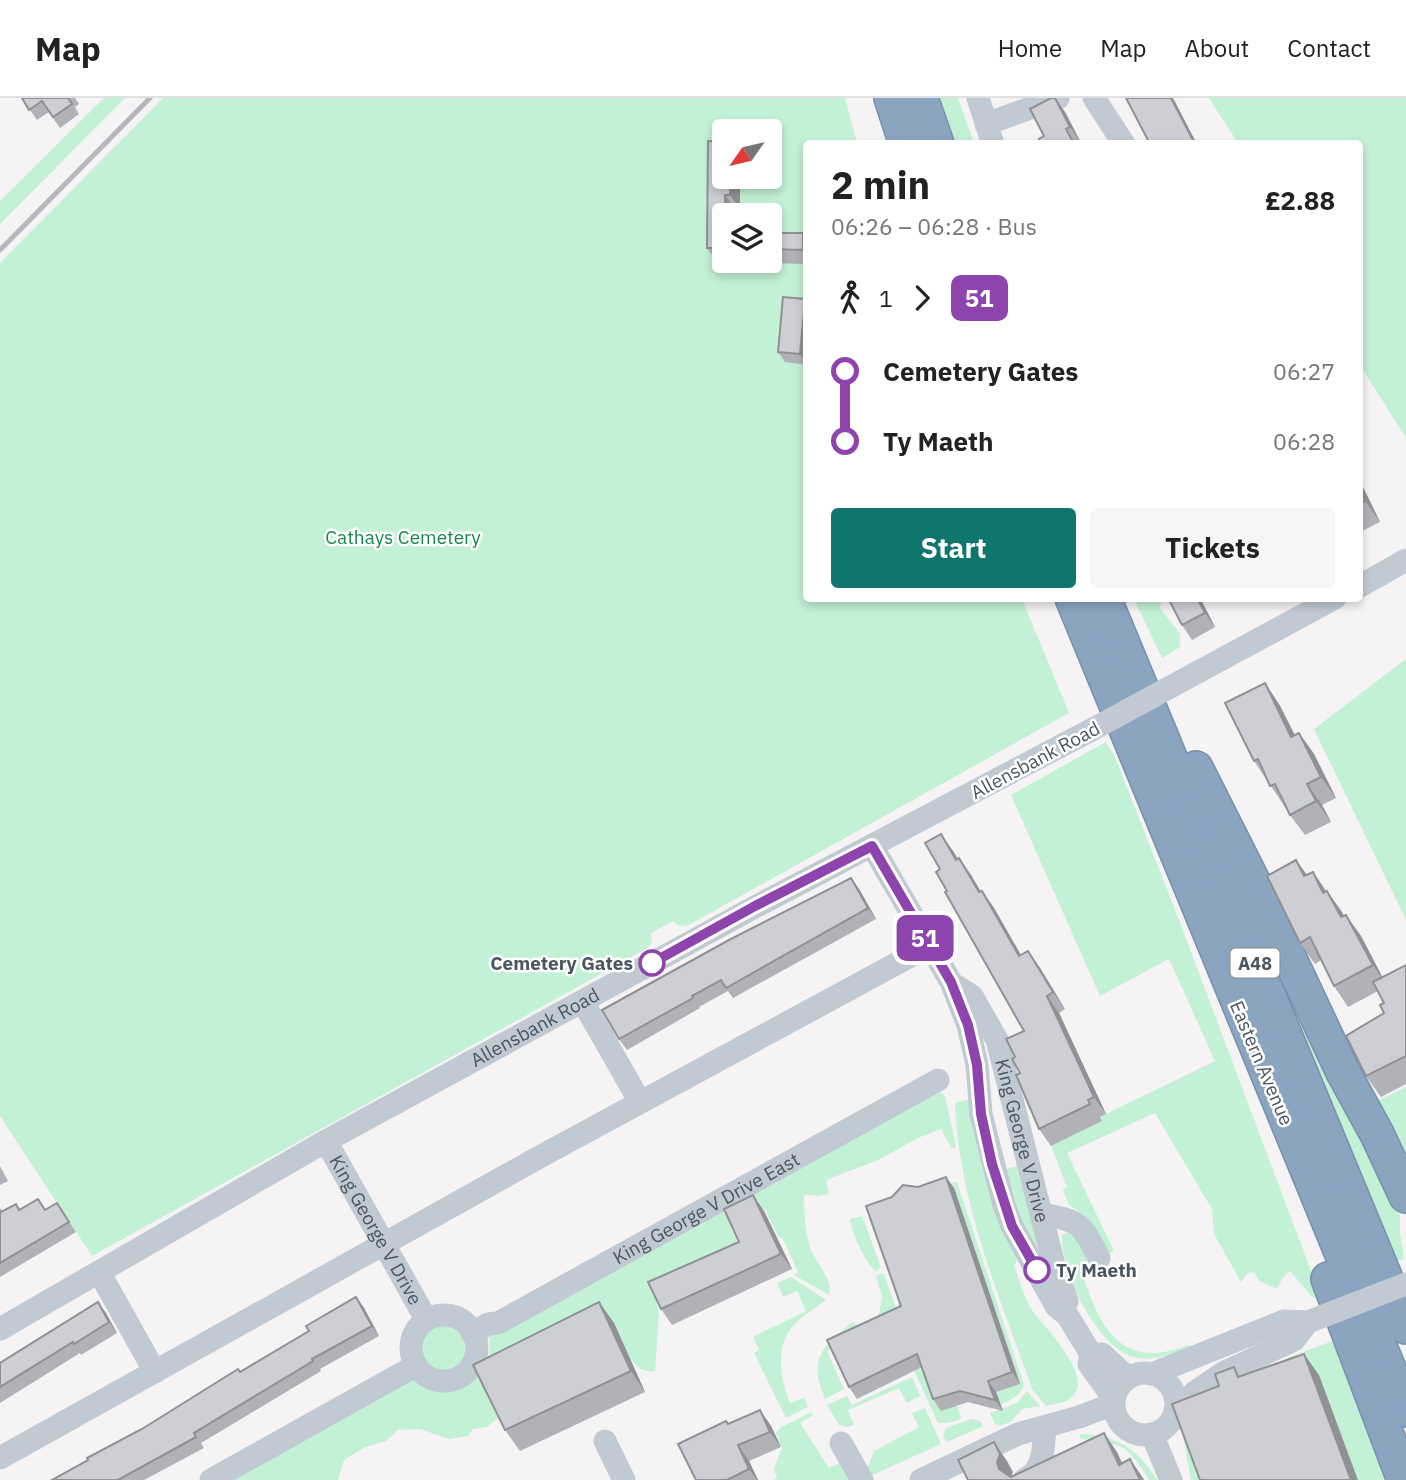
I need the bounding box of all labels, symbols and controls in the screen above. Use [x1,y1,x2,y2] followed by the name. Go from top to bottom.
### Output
[35,27,101,70] text: Map
[998,32,1062,64] text: Home
[1100,32,1146,64] text: Map
[1184,32,1249,64] text: About
[1287,32,1371,64] text: Contact
[712,119,782,189] north arrow
[712,119,782,273] map controls
[831,160,930,209] text: 2 min
[1265,183,1335,217] text: £2.88
[712,203,782,273] button: layers
[831,211,1037,241] text: 06:26 – 06:28 · Bus
[831,279,869,317] icon: walk
[903,279,941,317] icon: forward
[965,282,994,314] text: 51
[879,283,893,313] text: 1
[883,354,1078,388] text: Cemetery Gates
[1273,356,1335,386] text: 06:27
[883,424,994,458] text: Ty Maeth
[1273,426,1335,456] text: 06:28
[831,508,1076,588] button: Start
[1090,508,1335,588] button: Tickets
[325,525,481,549] park label: Cathays Cemetery
[966,716,1104,804] street label: Allensbank Road
[894,915,956,961] line badge: 51
[911,922,939,954] text: 51
[1230,948,1280,978] road number: A48
[639,950,665,976] marker: Cemetery Gates
[490,951,633,975] place label: Cemetery Gates
[466,982,603,1072] street label: Allensbank Road
[1225,997,1299,1129] street label: Eastern Avenue
[990,1056,1055,1225] street label: King George V Drive
[608,1147,803,1269] street label: King George V Drive East
[324,1151,428,1309] street label: King George V Drive
[1024,1257,1050,1283] marker: Ty Maeth
[1056,1258,1137,1282] place label: Ty Maeth

